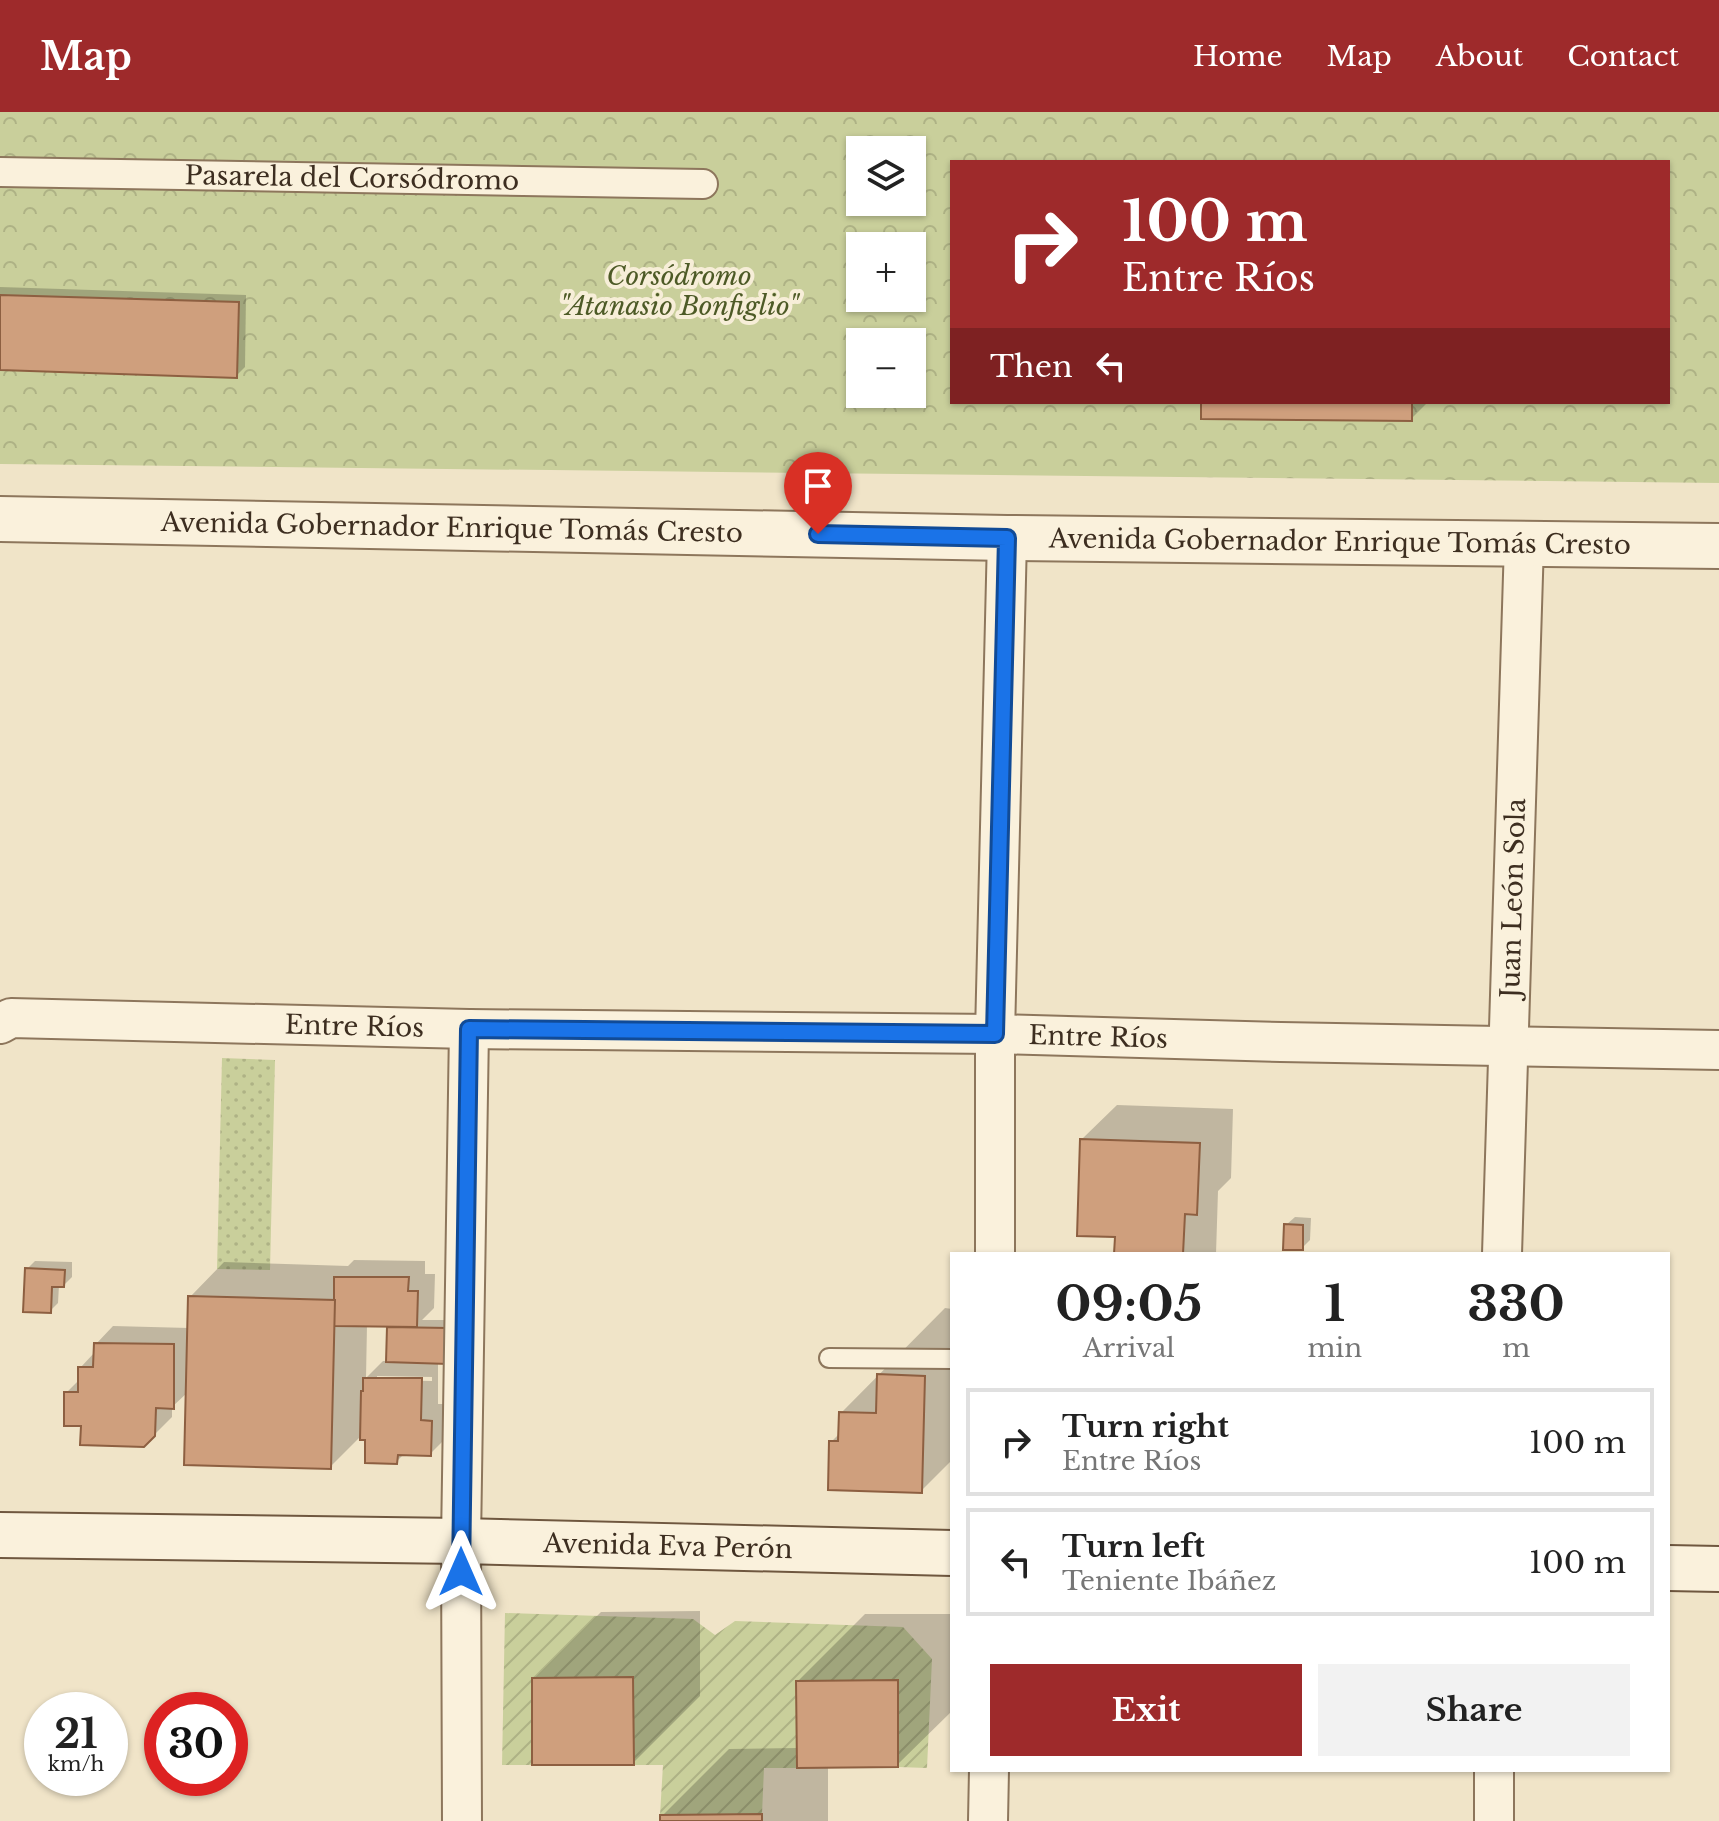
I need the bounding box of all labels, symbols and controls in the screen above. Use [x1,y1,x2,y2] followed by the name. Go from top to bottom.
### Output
[40,33,132,80] text: Map
[1193,39,1283,74] text: Home
[1327,39,1392,74] text: Map
[1436,39,1523,74] text: About
[1567,39,1679,74] text: Contact
[846,136,926,408] map controls
[846,136,926,216] button: layers
[185,159,519,197] street label: Pasarela del Corsódromo
[1122,187,1308,256] text: 100 m
[990,192,1094,296] icon: right
[846,232,926,312] button: +
[1122,256,1315,301] text: Entre Ríos
[560,260,801,322] park label: Corsódromo "Atanasio Bonfiglio"
[846,328,926,408] button: −
[1089,344,1133,388] icon: left
[990,348,1073,385] text: Then
[784,452,852,534] pin
[796,464,840,508] icon: arrive
[160,506,743,549] street label: Avenida Gobernador Enrique Tomás Cresto
[1048,522,1631,561] street label: Avenida Gobernador Enrique Tomás Cresto
[1494,797,1532,1002] street label: Juan León Sola
[284,1009,424,1044] street label: Entre Ríos
[1028,1019,1168,1055] street label: Entre Ríos
[1055,1274,1202,1334] text: 09:05
[1324,1274,1345,1334] text: 1
[1467,1274,1565,1334] text: 330
[1083,1332,1175,1364] text: Arrival
[1307,1332,1362,1364] text: min
[1502,1332,1530,1364] text: m
[1062,1408,1229,1445] text: Turn right
[994,1420,1038,1464] icon: right
[1529,1424,1626,1461] text: 100 m
[1062,1445,1201,1477] text: Entre Ríos
[542,1527,793,1565] street label: Avenida Eva Perón
[1062,1528,1205,1565] text: Turn left
[419,1530,503,1614] position arrow
[994,1540,1038,1584] icon: left
[1529,1544,1626,1581] text: 100 m
[1062,1565,1276,1597] text: Teniente Ibáñez
[990,1664,1302,1756] button: Exit
[1318,1664,1630,1756] button: Share
[144,1692,248,1796] speed limit sign: 30
[54,1709,98,1759] text: 21
[48,1752,104,1776] text: km/h

